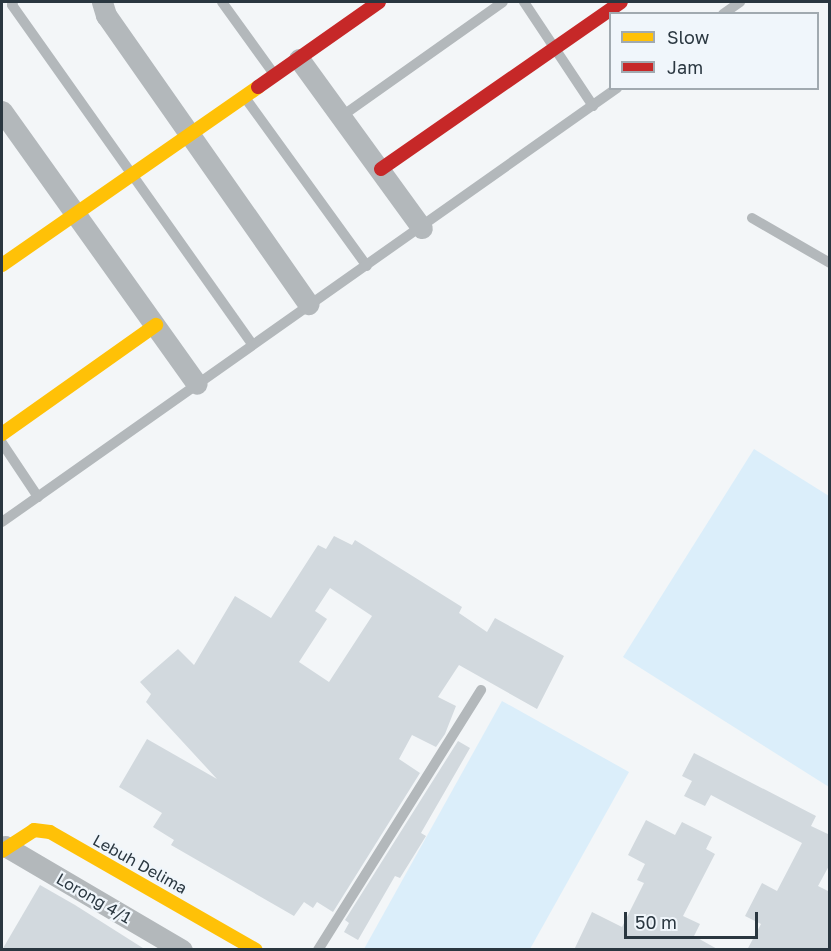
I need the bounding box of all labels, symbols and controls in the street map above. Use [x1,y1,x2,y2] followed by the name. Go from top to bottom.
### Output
[609,12,819,90] legend
[667,26,709,48] text: Slow
[667,56,703,78] text: Jam
[90,830,190,898] street label: Lebuh Delima
[53,869,135,927] street label: Lorong 4/1
[627,900,760,938] scale bar
[635,911,677,933] text: 50 m

